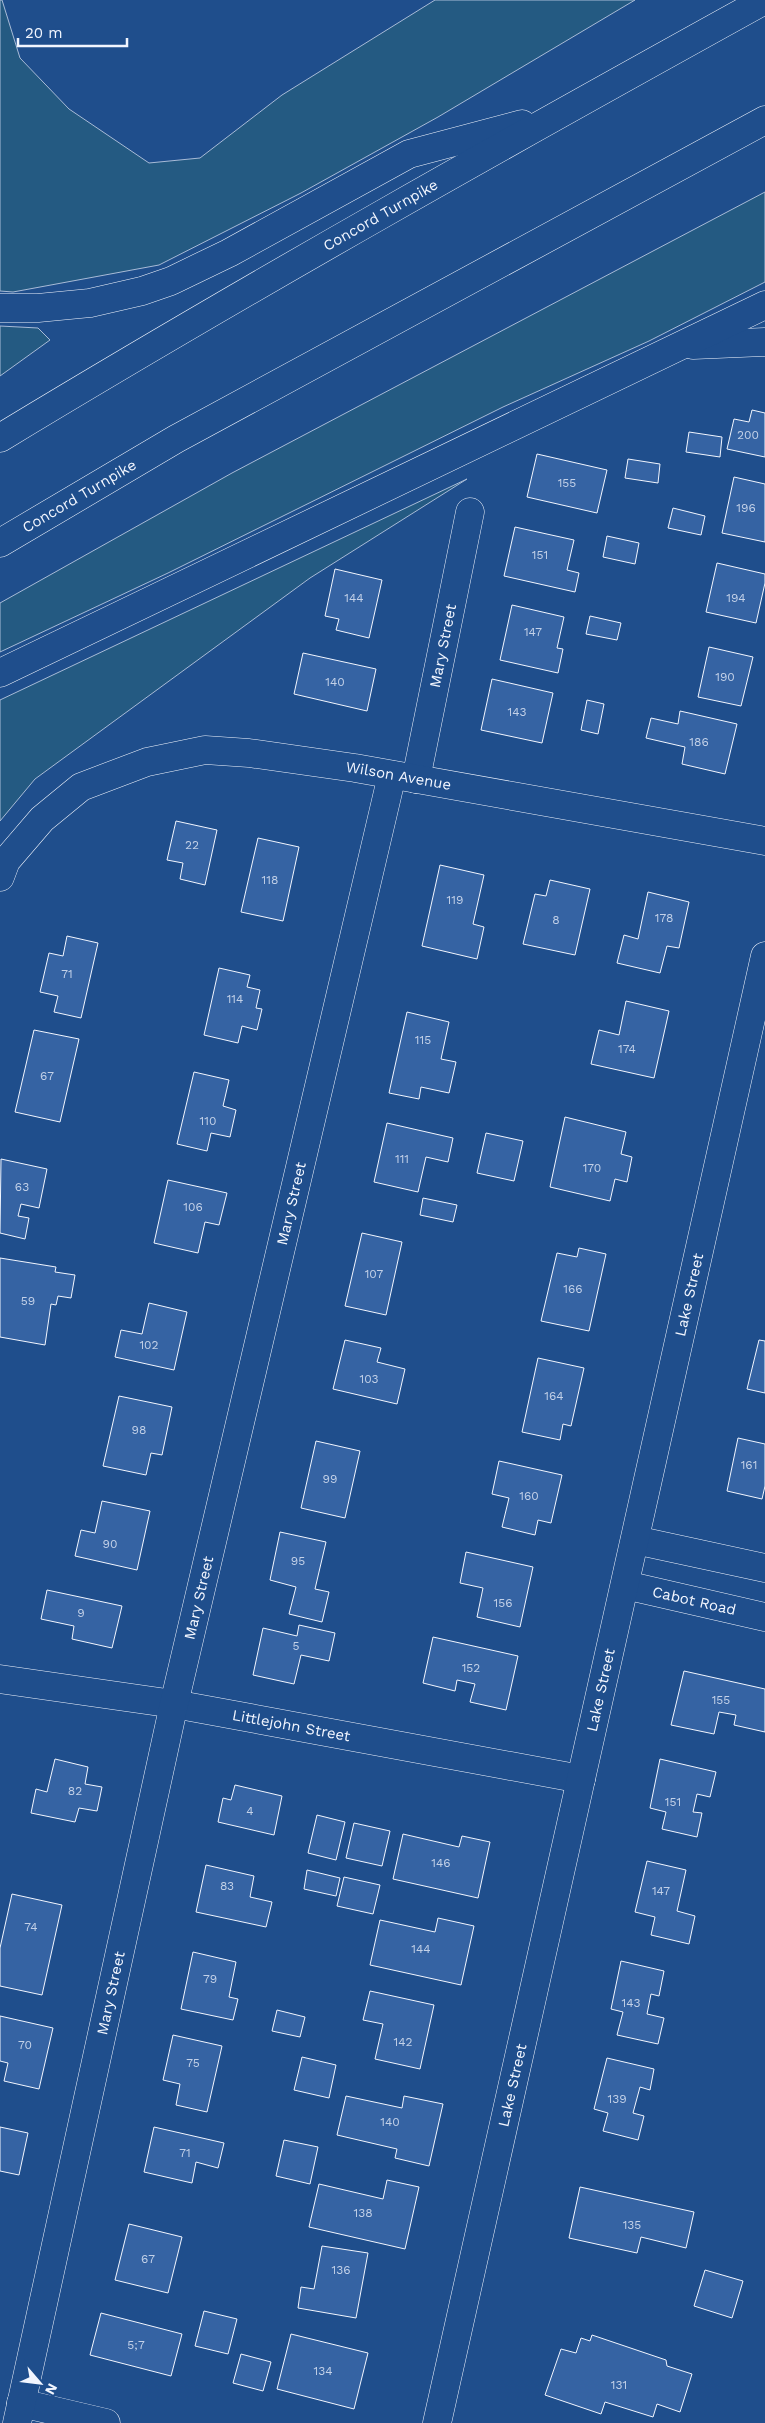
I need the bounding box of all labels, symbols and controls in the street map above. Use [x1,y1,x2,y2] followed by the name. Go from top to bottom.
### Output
[18,15,126,47] scale bar
[25,24,63,42] text: 20 m
[320,175,441,255] street label: Concord Turnpike
[737,428,759,442] house number: 200
[19,456,139,537] street label: Concord Turnpike
[558,476,576,490] house number: 155
[736,501,756,515] house number: 196
[532,548,548,562] house number: 151
[344,591,364,605] house number: 144
[726,591,746,605] house number: 194
[426,602,460,689] street label: Mary Street
[524,625,542,639] house number: 147
[715,670,735,684] house number: 190
[325,675,345,689] house number: 140
[507,705,527,719] house number: 143
[689,735,709,749] house number: 186
[345,758,453,794] street label: Wilson Avenue
[185,838,199,852] house number: 22
[262,873,278,887] house number: 118
[447,893,463,907] house number: 119
[655,911,673,925] house number: 178
[552,913,560,927] house number: 8
[61,967,73,981] house number: 71
[227,992,243,1006] house number: 114
[415,1033,431,1047] house number: 115
[618,1042,636,1056] house number: 174
[40,1069,54,1083] house number: 67
[200,1114,216,1128] house number: 110
[395,1152,409,1166] house number: 111
[273,1159,310,1247] street label: Mary Street
[583,1161,601,1175] house number: 170
[15,1180,29,1194] house number: 63
[183,1200,203,1214] house number: 106
[671,1251,707,1338] street label: Lake Street
[365,1267,384,1281] house number: 107
[563,1282,583,1296] house number: 166
[21,1294,35,1308] house number: 59
[139,1338,159,1352] house number: 102
[360,1372,378,1386] house number: 103
[544,1389,564,1403] house number: 164
[132,1423,146,1437] house number: 98
[741,1458,757,1472] house number: 161
[323,1472,337,1486] house number: 99
[519,1489,539,1503] house number: 160
[103,1537,117,1551] house number: 90
[180,1554,218,1641] street label: Mary Street
[291,1554,305,1568] house number: 95
[651,1583,738,1619] street label: Cabot Road
[494,1596,512,1610] house number: 156
[77,1606,85,1620] house number: 9
[293,1639,300,1653] house number: 5
[583,1646,619,1733] street label: Lake Street
[462,1661,480,1675] house number: 152
[712,1693,730,1707] house number: 155
[231,1706,352,1745] street label: Littlejohn Street
[68,1784,82,1798] house number: 82
[665,1795,681,1809] house number: 151
[246,1804,254,1818] house number: 4
[431,1856,451,1870] house number: 146
[220,1879,234,1893] house number: 83
[652,1884,670,1898] house number: 147
[24,1920,38,1934] house number: 74
[411,1942,431,1956] house number: 144
[93,1949,129,2037] street label: Mary Street
[203,1972,217,1986] house number: 79
[621,1996,641,2010] house number: 143
[393,2035,413,2049] house number: 142
[18,2038,32,2052] house number: 70
[494,2041,531,2129] street label: Lake Street
[186,2056,200,2070] house number: 75
[607,2092,627,2106] house number: 139
[380,2115,400,2129] house number: 140
[179,2146,191,2160] house number: 71
[353,2206,373,2220] house number: 138
[623,2218,641,2232] house number: 135
[141,2252,155,2266] house number: 67
[332,2263,350,2277] house number: 136
[127,2338,145,2352] house number: 5;7
[15,2358,65,2408] north arrow
[313,2364,333,2378] house number: 134
[611,2378,627,2392] house number: 131
[42,2381,61,2397] text: N

